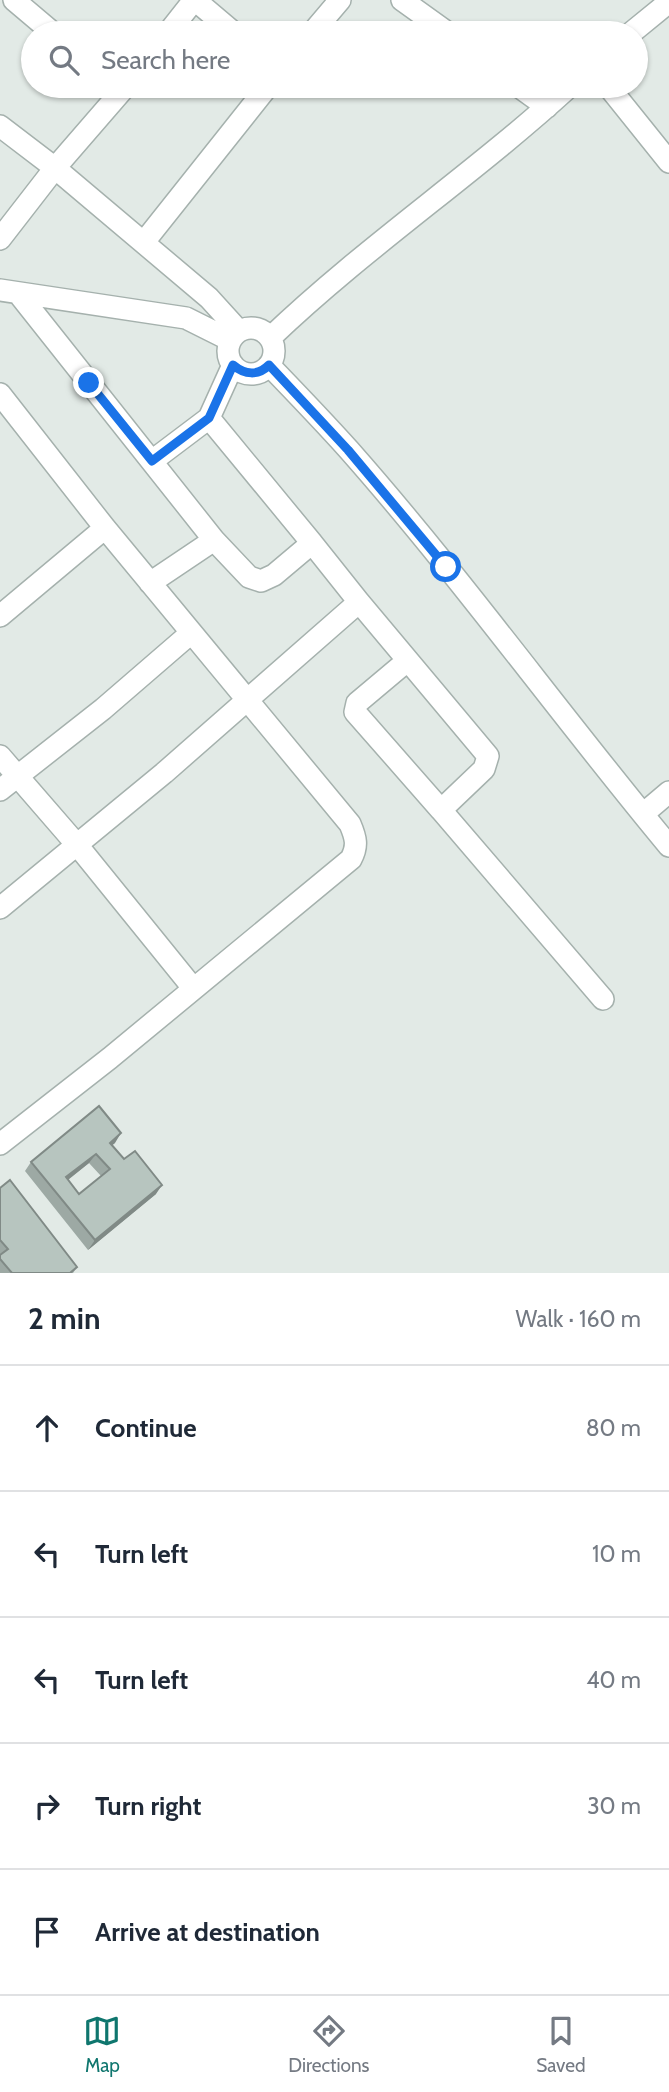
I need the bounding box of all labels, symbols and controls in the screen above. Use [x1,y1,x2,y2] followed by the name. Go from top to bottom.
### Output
[21,21,648,98] search box
[45,41,83,79] icon: search
[101,44,230,76] text: Search here
[73,367,104,398] route end
[430,551,461,582] route start
[28,1300,100,1337] text: 2 min
[516,1305,641,1333] text: Walk · 160 m
[28,1409,66,1447] icon: ahead
[95,1412,197,1444] text: Continue
[586,1414,641,1442] text: 80 m
[28,1535,66,1573] icon: left
[95,1538,188,1570] text: Turn left
[592,1540,641,1568] text: 10 m
[28,1661,66,1699] icon: left
[95,1664,188,1696] text: Turn left
[586,1666,641,1694] text: 40 m
[28,1787,66,1825] icon: right
[95,1790,201,1822] text: Turn right
[587,1792,641,1820] text: 30 m
[28,1913,66,1951] icon: arrive
[95,1916,320,1948] text: Arrive at destination
[83,2012,121,2077] tab: Map
[288,2012,369,2077] tab: Directions
[536,2012,586,2077] tab: Saved

